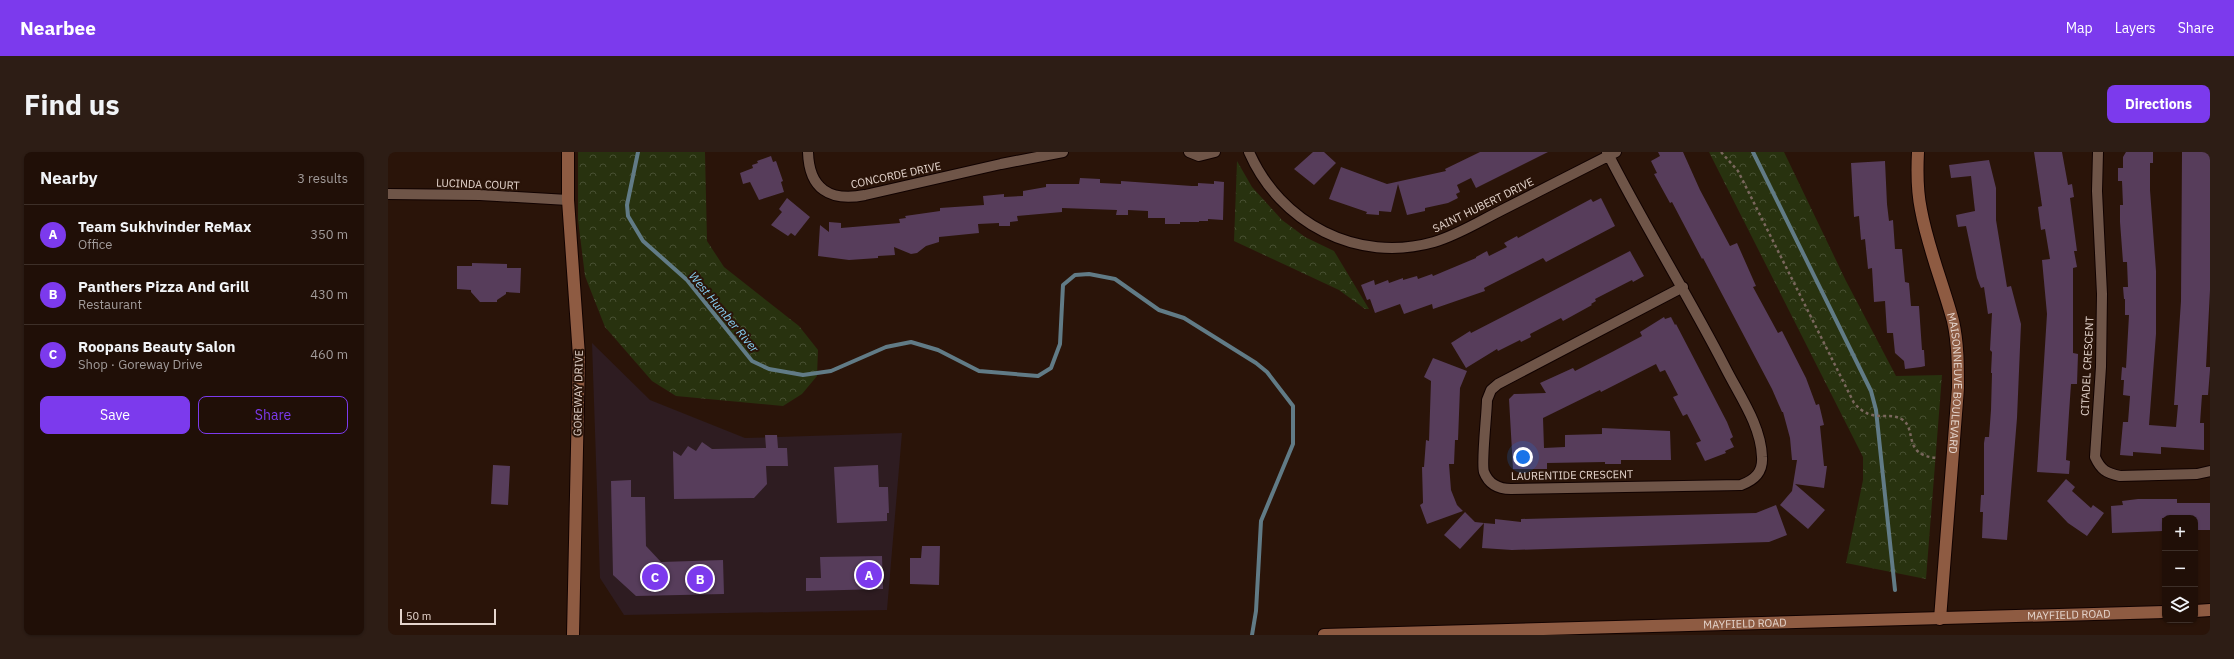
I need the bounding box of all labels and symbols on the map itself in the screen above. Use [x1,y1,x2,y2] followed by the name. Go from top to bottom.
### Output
[850,159,942,191] street label: CONCORDE DRIVE
[1430,174,1536,236] street label: SAINT HUBERT DRIVE
[436,176,521,192] street label: LUCINDA COURT
[686,269,762,356] water label: West Humber River
[1944,311,1965,454] street label: MAISONNEUVE BOULEVARD
[2077,315,2097,416] street label: CITADEL CRESCENT
[570,350,586,436] street label: GOREWAY DRIVE
[1513,447,1533,467] your location
[1511,467,1634,483] street label: LAURENTIDE CRESCENT
[856,560,882,590] pin: A
[642,562,668,592] pin: C
[687,564,713,594] pin: B
[2027,606,2111,623] street label: MAYFIELD ROAD
[400,607,496,626] scale bar
[1703,615,1787,632] street label: MAYFIELD ROAD

